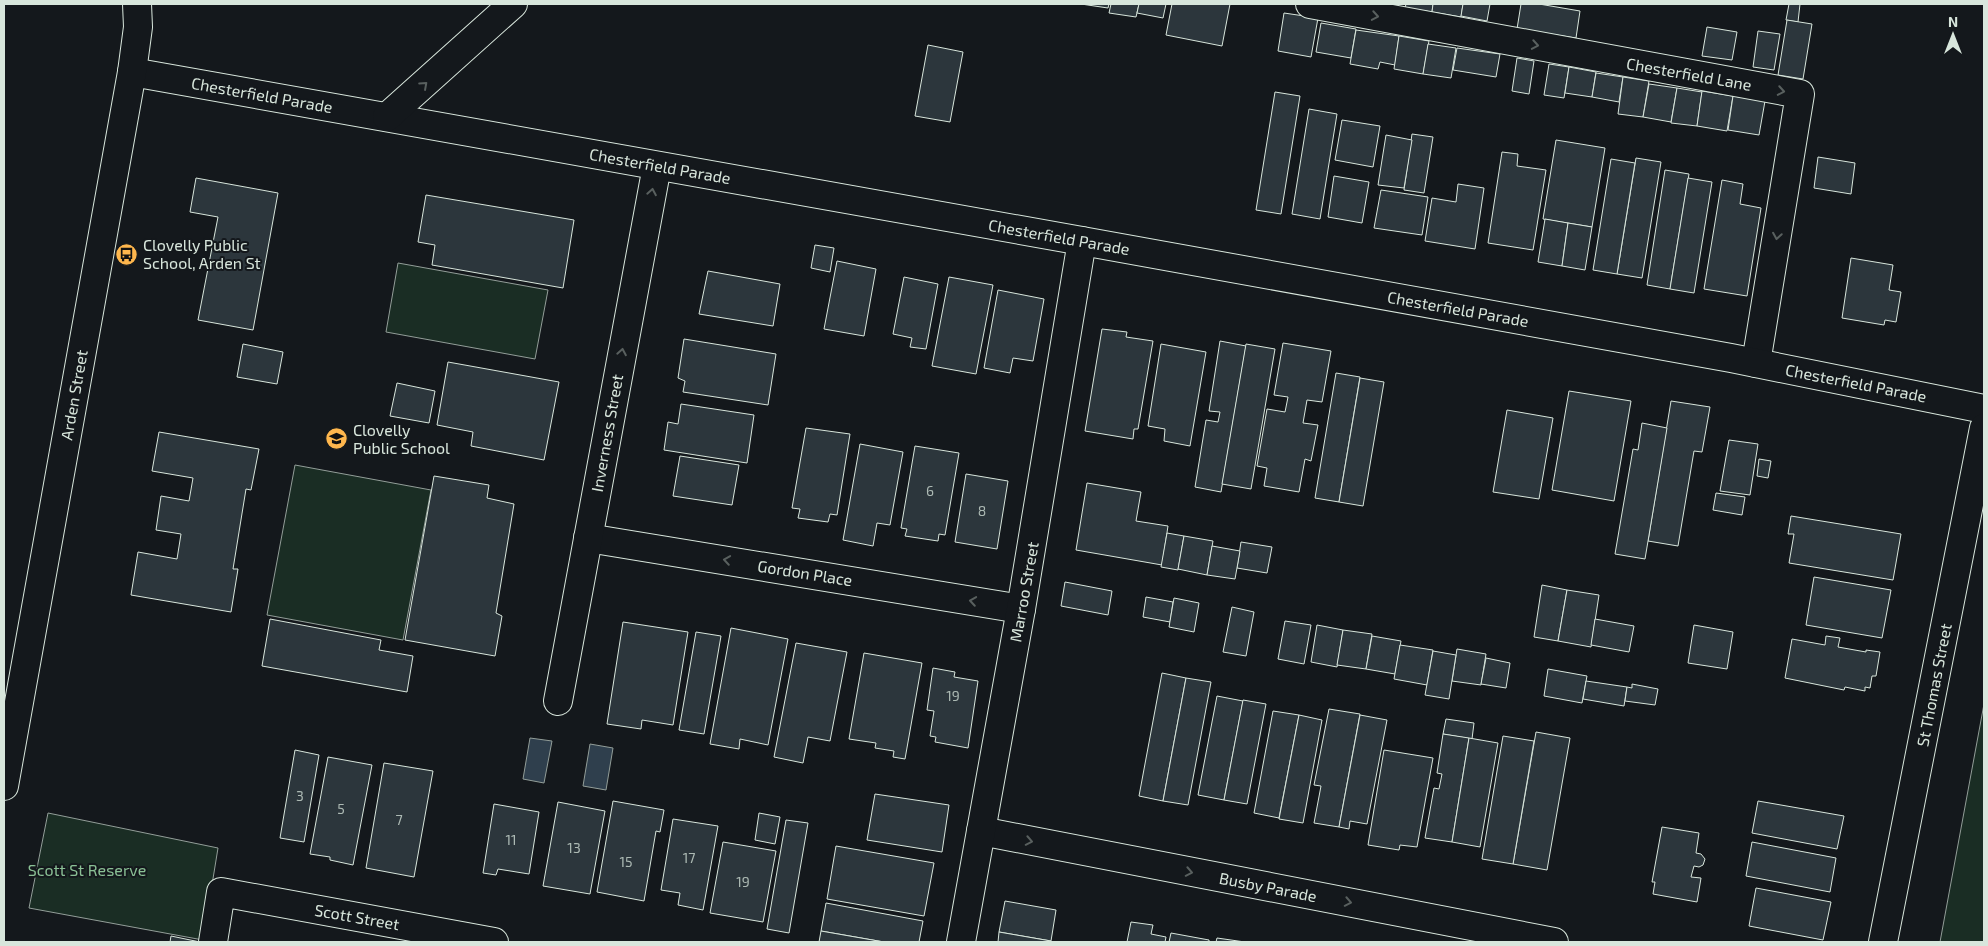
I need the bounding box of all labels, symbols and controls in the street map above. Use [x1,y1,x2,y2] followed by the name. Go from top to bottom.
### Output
[1371,10,1380,20] one-way arrow
[1928,10,1978,60] north arrow
[1948,13,1958,30] text: N
[1531,40,1540,50] one-way arrow
[1625,53,1753,94] street label: Chesterfield Lane
[190,73,334,116] street label: Chesterfield Parade
[418,82,427,91] one-way arrow
[1777,85,1785,95] one-way arrow
[588,144,732,187] street label: Chesterfield Parade
[646,188,656,197] one-way arrow
[987,215,1131,258] street label: Chesterfield Parade
[1772,231,1782,240] one-way arrow
[143,235,261,272] place label: Clovelly Public School, Arden St
[115,242,139,266] bus stop icon: Clovelly Public School, Arden St
[1386,287,1530,330] street label: Chesterfield Parade
[56,348,91,442] street label: Arden Street
[617,348,627,356] one-way arrow
[1784,360,1928,405] street label: Chesterfield Parade
[587,373,626,493] street label: Inverness Street
[353,420,450,457] place label: Clovelly Public School
[325,427,349,451] school or university icon: Clovelly Public School
[926,482,934,499] house number: 6
[978,502,986,519] house number: 8
[1005,540,1042,644] street label: Marroo Street
[722,556,731,566] one-way arrow
[756,556,854,589] street label: Gordon Place
[969,597,978,607] one-way arrow
[1912,622,1955,748] street label: St Thomas Street
[946,687,960,704] house number: 19
[296,787,304,804] house number: 3
[337,800,345,817] house number: 5
[395,811,403,828] house number: 7
[505,831,517,848] house number: 11
[1025,835,1034,845] one-way arrow
[567,839,581,856] house number: 13
[683,849,695,866] house number: 17
[619,853,633,870] house number: 15
[28,860,146,879] park label: Scott St Reserve
[1184,866,1193,876] one-way arrow
[1218,868,1319,905] street label: Busby Parade
[736,873,750,890] house number: 19
[1344,897,1353,907] one-way arrow
[313,900,401,933] street label: Scott Street

